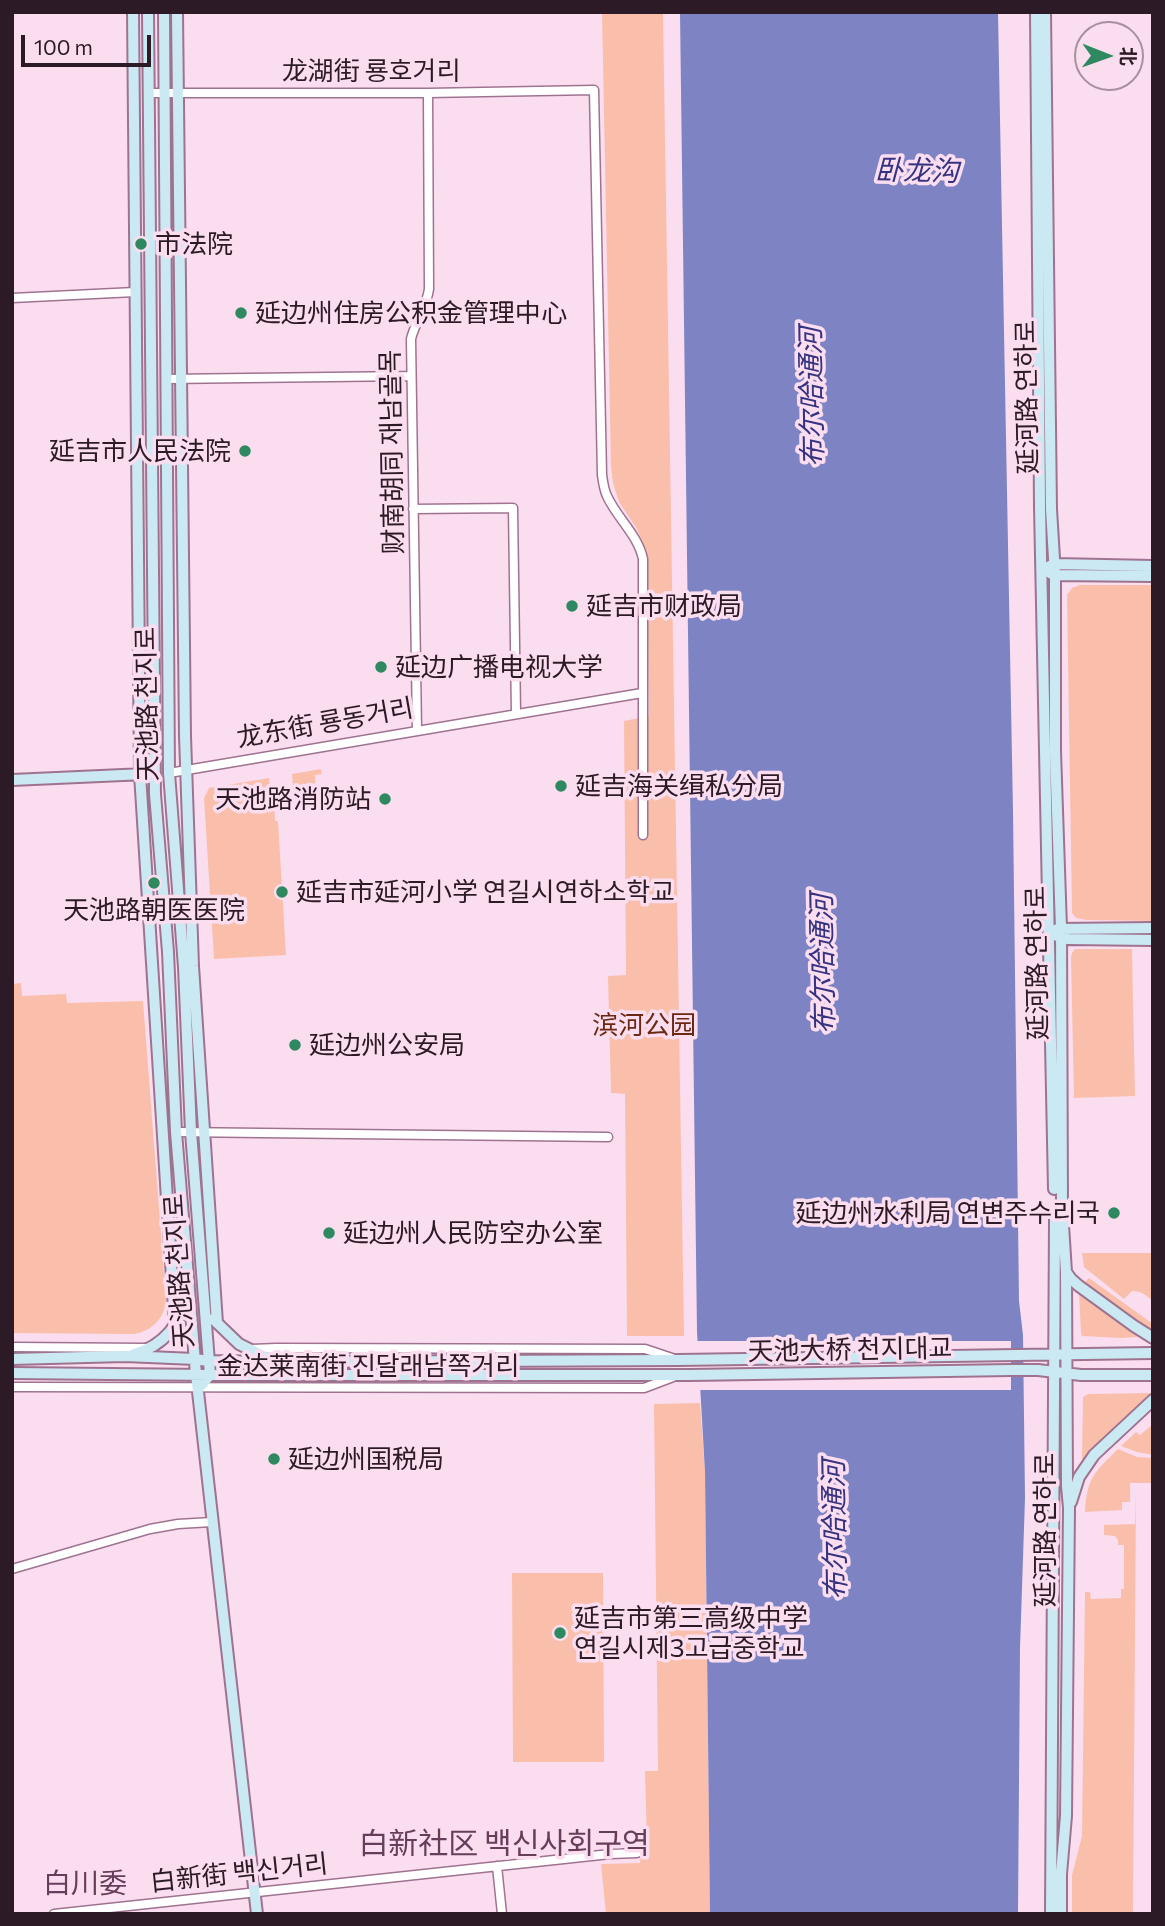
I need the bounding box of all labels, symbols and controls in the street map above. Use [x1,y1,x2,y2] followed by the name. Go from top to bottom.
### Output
[24,21,154,65] scale bar
[1074,21,1144,91] north arrow
[34,34,93,59] text: 100 m
[1117,47,1140,66] text: 北
[282,55,460,87] street label: 龙湖街 룡호거리
[875,153,959,189] water label: 卧龙沟
[155,228,233,260] place label: 市法院
[133,236,149,252] marker: 市法院
[255,297,567,329] place label: 延边州住房公积金管理中心
[233,305,249,321] marker: 延边州住房公积金管理中心
[1010,319,1044,475] street label: 延河路 연하로
[794,327,830,467] water label: 布尔哈通河
[375,349,409,555] street label: 财南胡同 재남골목
[49,435,231,467] place label: 延吉市人民法院
[237,443,253,459] marker: 延吉市人民法院
[586,590,742,622] place label: 延吉市财政局
[564,598,580,614] marker: 延吉市财政局
[130,626,164,782] street label: 天池路 천지로
[395,651,603,683] place label: 延边广播电视大学
[373,659,389,675] marker: 延边广播电视大学
[234,692,416,754] street label: 龙东街 룡동거리
[575,770,783,802] place label: 延吉海关缉私分局
[553,778,569,794] marker: 延吉海关缉私分局
[215,783,371,815] place label: 天池路消防站
[377,791,393,807] marker: 天池路消防站
[146,875,162,891] marker: 天池路朝医医院
[296,876,674,908] place label: 延吉市延河小学 연길시연하소학교
[274,884,290,900] marker: 延吉市延河小学 연길시연하소학교
[1020,885,1054,1041] street label: 延河路 연하로
[63,894,245,926] place label: 天池路朝医医院
[805,894,841,1034] water label: 布尔哈通河
[592,1009,696,1041] park label: 滨河公园
[309,1029,465,1061] place label: 延边州公安局
[287,1037,303,1053] marker: 延边州公安局
[158,1193,200,1349] street label: 天池路 천지로
[796,1197,1100,1229] place label: 延边州水利局 연변주수리국
[1106,1205,1122,1221] marker: 延边州水利局 연변주수리국
[343,1217,603,1249] place label: 延边州人民防空办公室
[321,1225,337,1241] marker: 延边州人民防空办公室
[747,1333,953,1367] street label: 天池大桥 천지대교
[217,1350,519,1382] street label: 金达莱南街 진달래남쪽거리
[288,1443,444,1475] place label: 延边州国税局
[266,1451,282,1467] marker: 延边州国税局
[1029,1453,1061,1607] street label: 延河路 연하로
[817,1460,853,1600] water label: 布尔哈通河
[574,1602,808,1664] place label: 延吉市第三高级中学 연길시제3고급중학교
[552,1625,568,1641] marker: 延吉市第三高级中学 연길시제3고급중학교
[358,1826,650,1862] district label: 白新社区 백신사회구역
[149,1848,329,1898] street label: 白新街 백신거리
[43,1867,127,1901] district label: 白川委

